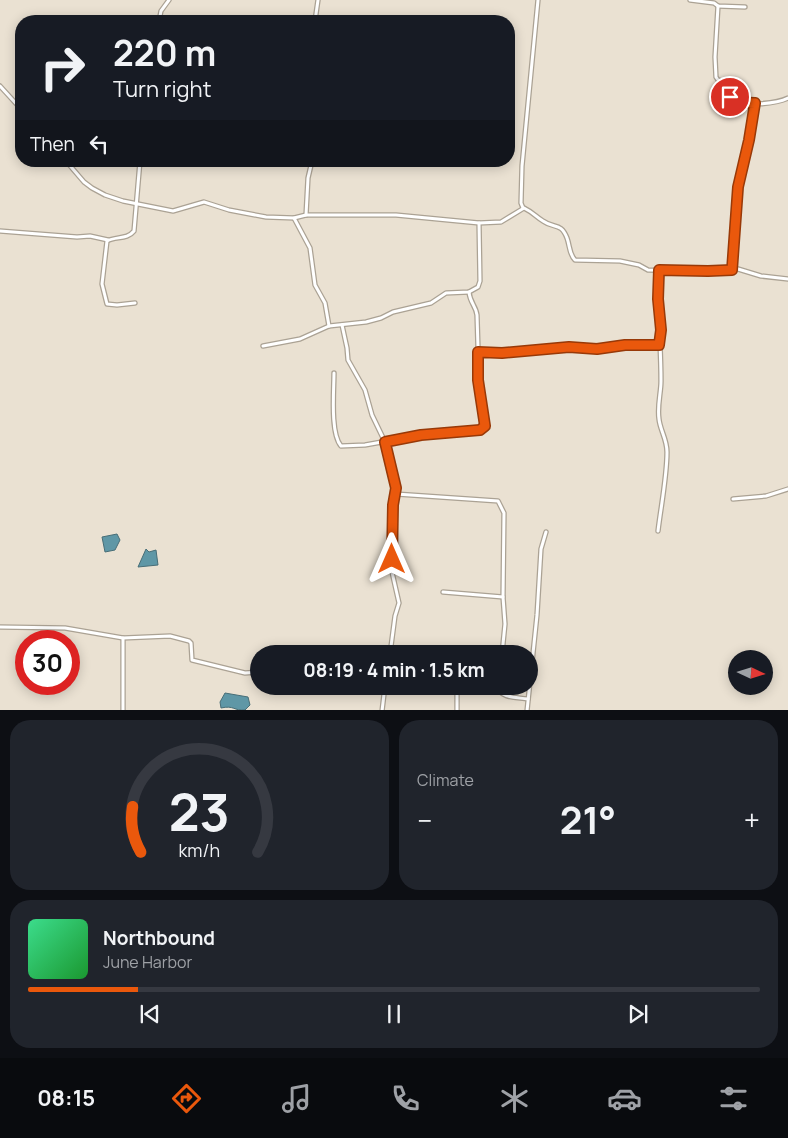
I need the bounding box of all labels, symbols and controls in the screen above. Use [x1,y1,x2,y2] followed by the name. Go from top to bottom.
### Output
[113,29,216,77] text: 220 m
[30,35,95,100] icon: right
[113,74,211,104] text: Turn right
[709,76,751,118] pin
[716,83,744,111] icon: arrive
[85,130,113,158] icon: left
[30,131,75,157] text: Then
[365,532,417,584] position arrow
[15,630,80,695] speed limit sign: 30
[728,650,772,695] north arrow
[728,650,773,695] map controls
[303,657,485,683] text: 08:19 · 4 min · 1.5 km
[417,769,474,791] text: Climate
[169,776,230,847] text: 23
[560,793,616,845] text: 21°
[417,801,432,839] text: −
[744,801,760,839] text: +
[179,838,220,862] text: km/h
[103,925,215,951] text: Northbound
[103,951,192,973] text: June Harbor
[136,1000,164,1028] icon: previous
[380,1000,408,1028] icon: pause
[624,1000,652,1028] icon: next
[169,1081,204,1116] icon: directions
[279,1081,314,1116] icon: music
[388,1081,423,1116] icon: phone
[497,1081,532,1116] icon: climate
[607,1081,642,1116] icon: car
[716,1081,751,1116] icon: filters
[37,1083,95,1113] text: 08:15

